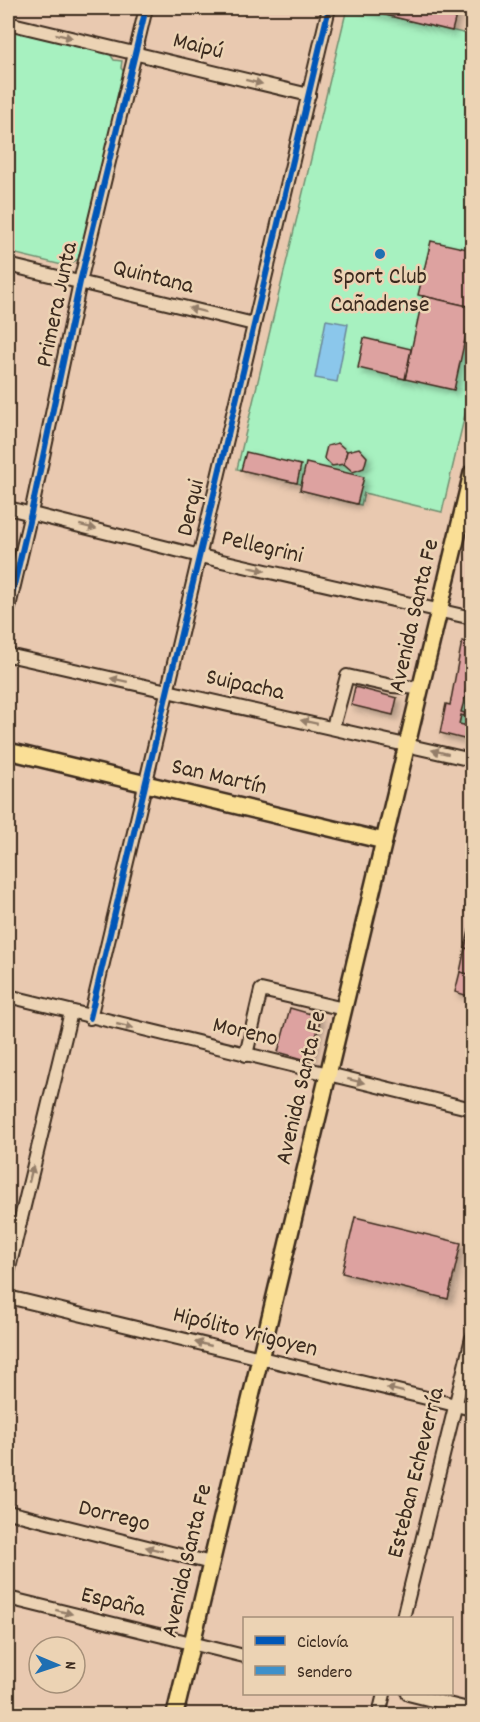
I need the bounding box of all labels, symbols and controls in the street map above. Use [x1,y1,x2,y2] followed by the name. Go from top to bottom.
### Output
[169,24,227,70] street label: Maipú
[55,32,74,42] one-way arrow
[245,77,263,87] one-way arrow
[28,239,88,371] street label: Primera Junta
[373,247,387,261] marker: Sport Club Cañadense
[109,252,198,305] street label: Quintana
[330,261,430,323] place label: Sport Club Cañadense
[188,305,207,315] one-way arrow
[169,476,215,540] street label: Derqui
[218,522,306,574] street label: Pellegrini
[79,523,97,533] one-way arrow
[381,536,449,696] street label: Avenida Santa Fe
[247,565,266,574] one-way arrow
[203,661,288,711] street label: Suipacha
[109,675,128,684] one-way arrow
[300,717,319,726] one-way arrow
[431,746,449,756] one-way arrow
[168,751,270,805] street label: San Martín
[268,1008,336,1168] street label: Avenida Santa Fe
[209,1009,281,1057] street label: Moreno
[116,1021,135,1031] one-way arrow
[347,1077,366,1086] one-way arrow
[27,1165,37,1184] one-way arrow
[169,1299,321,1367] street label: Hipólito Yrigoyen
[194,1339,213,1348] one-way arrow
[379,1383,455,1562] street label: Esteban Echeverría
[386,1385,404,1395] one-way arrow
[154,1481,222,1641] street label: Avenida Santa Fe
[75,1492,153,1542] street label: Dorrego
[145,1543,163,1553] one-way arrow
[77,1579,150,1628] street label: España
[55,1608,73,1618] one-way arrow
[243,1617,453,1695] legend
[297,1631,349,1656] text: Ciclovía
[27,1635,87,1695] north arrow
[58,1661,81,1670] text: N
[297,1661,352,1686] text: Sendero

